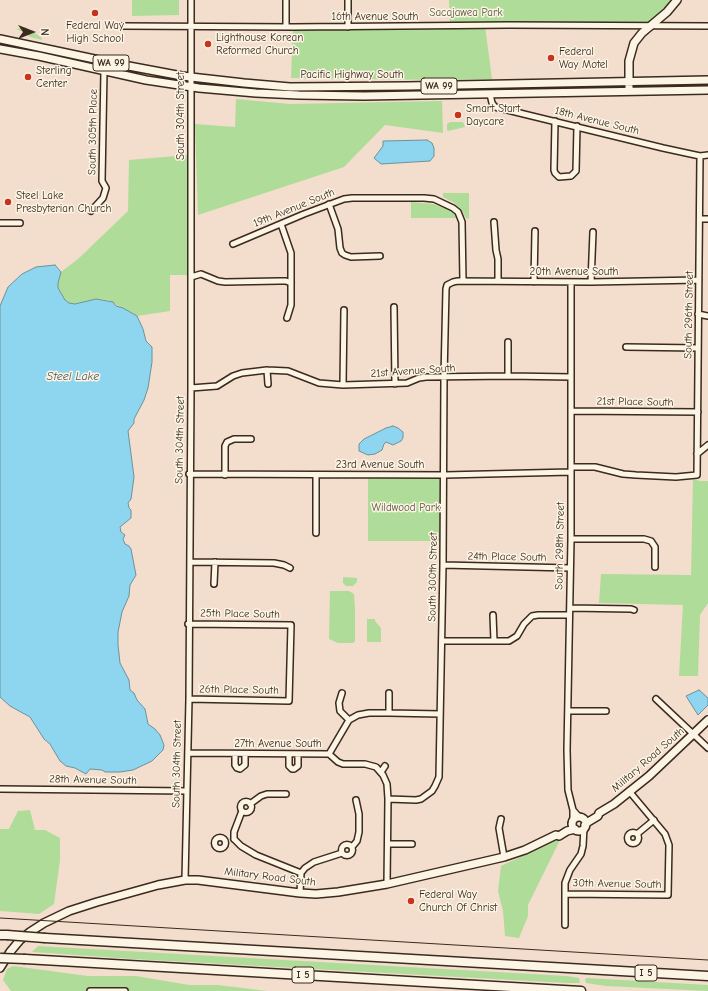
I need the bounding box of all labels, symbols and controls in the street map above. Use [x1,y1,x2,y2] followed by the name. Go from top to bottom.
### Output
[429,6,503,20] park label: Sacajawea Park
[90,8,100,18] marker: Federal Way High School
[332,10,418,24] street label: 16th Avenue South
[12,12,52,52] north arrow
[66,19,124,45] place label: Federal Way High School
[38,28,51,36] text: N
[216,31,303,57] place label: Lighthouse Korean Reformed Church
[203,39,213,49] marker: Lighthouse Korean Reformed Church
[559,45,608,71] place label: Federal Way Motel
[546,53,556,63] marker: Federal Way Motel
[93,55,129,71] road number: WA 99
[36,64,72,90] place label: Sterling Center
[300,68,404,82] street label: Pacific Highway South
[23,72,33,82] marker: Sterling Center
[174,72,188,160] street label: South 304th Street
[421,78,457,94] road number: WA 99
[86,89,100,175] street label: South 305th Place
[466,102,520,128] place label: Smart Start Daycare
[553,104,641,138] street label: 18th Avenue South
[453,110,463,120] marker: Smart Start Daycare
[251,186,337,230] street label: 19th Avenue South
[16,189,111,215] place label: Steel Lake Presbyterian Church
[3,197,13,207] marker: Steel Lake Presbyterian Church
[530,265,618,279] street label: 20th Avenue South
[682,271,696,359] street label: South 296th Street
[370,361,456,381] street label: 21st Avenue South
[47,370,99,384] water label: Steel Lake
[596,395,674,409] street label: 21st Place South
[173,396,187,484] street label: South 304th Street
[336,458,424,472] street label: 23rd Avenue South
[372,501,440,515] park label: Wildwood Park
[553,502,567,590] street label: South 298th Street
[426,532,440,622] street label: South 300th Street
[467,550,547,564] street label: 24th Place South
[200,607,280,621] street label: 25th Place South
[199,683,279,697] street label: 26th Place South
[170,720,184,808] street label: South 304th Street
[609,725,687,795] street label: Military Road South
[234,737,322,751] street label: 27th Avenue South
[49,773,137,787] street label: 28th Avenue South
[224,865,316,889] street label: Military Road South
[573,877,661,891] street label: 30th Avenue South
[419,888,497,914] place label: Federal Way Church Of Christ
[406,896,416,906] marker: Federal Way Church Of Christ
[635,965,657,981] road number: I 5
[292,967,314,983] road number: I 5

